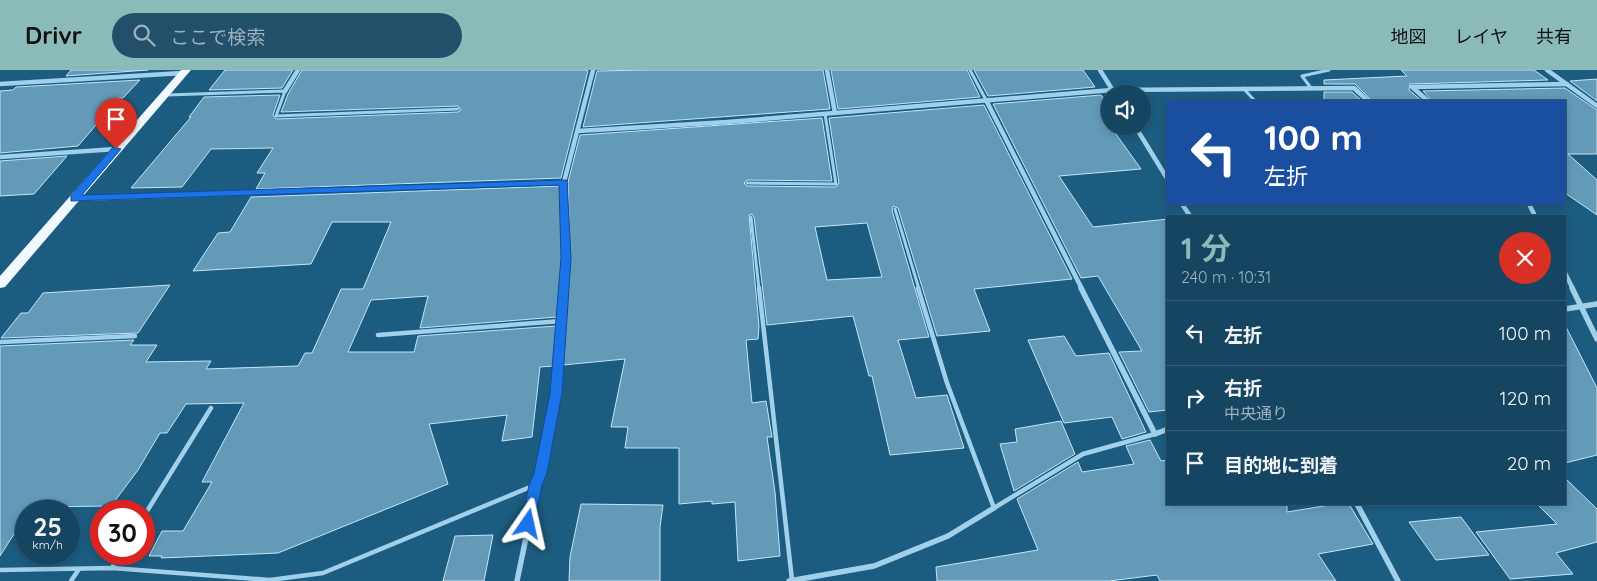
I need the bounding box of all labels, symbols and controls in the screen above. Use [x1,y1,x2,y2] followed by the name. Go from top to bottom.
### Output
[112,13,462,58] search box
[25,20,82,50] text: Drivr
[130,21,158,49] icon: search
[170,25,265,49] text: ここで検索
[1391,25,1427,48] text: 地図
[1455,25,1508,48] text: レイヤ
[1536,25,1572,48] text: 共有
[1101,85,1151,135] map controls
[1101,85,1151,135] button: sound
[95,98,137,149] pin
[102,105,130,133] icon: arrive
[1264,115,1363,159] text: 100 m
[1181,120,1246,185] icon: left
[1264,162,1308,190] text: 左折
[1181,229,1231,267] text: 1 分
[1499,232,1551,284] button: close
[1181,267,1271,287] text: 240 m · 10:31
[1181,319,1209,347] icon: left
[1499,321,1551,345] text: 100 m
[1224,323,1262,347] text: 左折
[1224,376,1262,400] text: 右折
[1181,384,1209,412] icon: right
[1500,386,1551,410] text: 120 m
[1224,403,1288,423] text: 中央通り
[1181,449,1209,477] icon: arrive
[1507,451,1551,475] text: 20 m
[1224,453,1338,477] text: 目的地に到着
[501,497,553,549] position arrow
[90,500,155,565] speed limit sign: 30
[33,511,62,542] text: 25
[32,537,63,552] text: km/h

